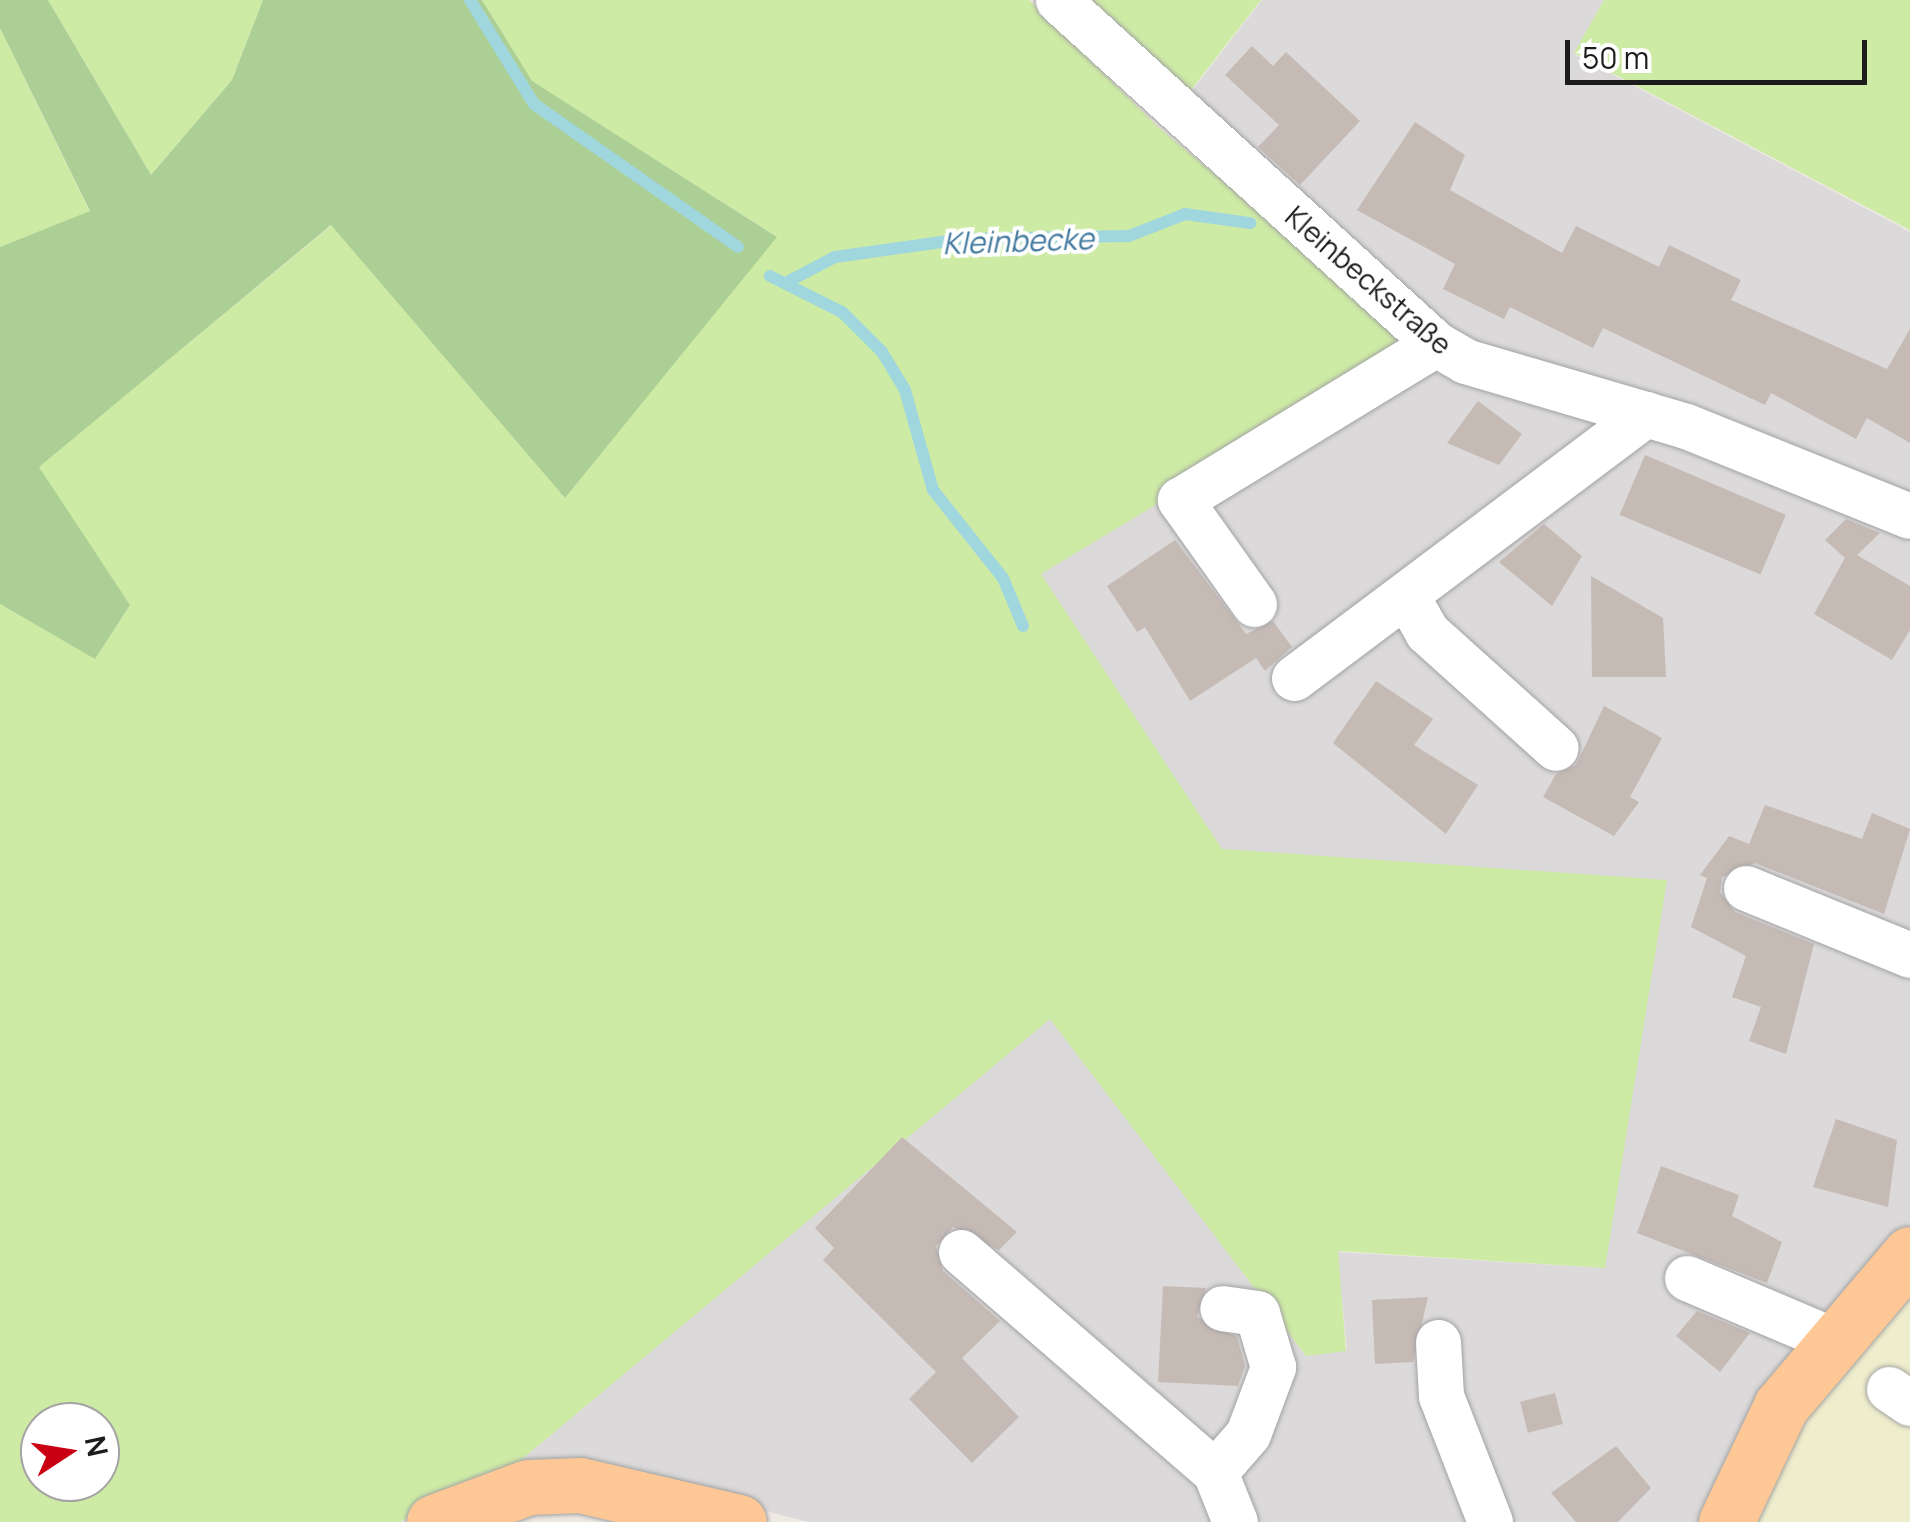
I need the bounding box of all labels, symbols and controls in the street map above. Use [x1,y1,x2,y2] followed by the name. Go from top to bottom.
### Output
[1570,20,1872,82] scale bar
[1582,37,1649,78] text: 50 m
[1279,199,1459,361] street label: Kleinbeckstraße
[942,220,1094,262] water label: Kleinbecke
[20,1402,120,1502] north arrow
[77,1432,118,1460] text: N

